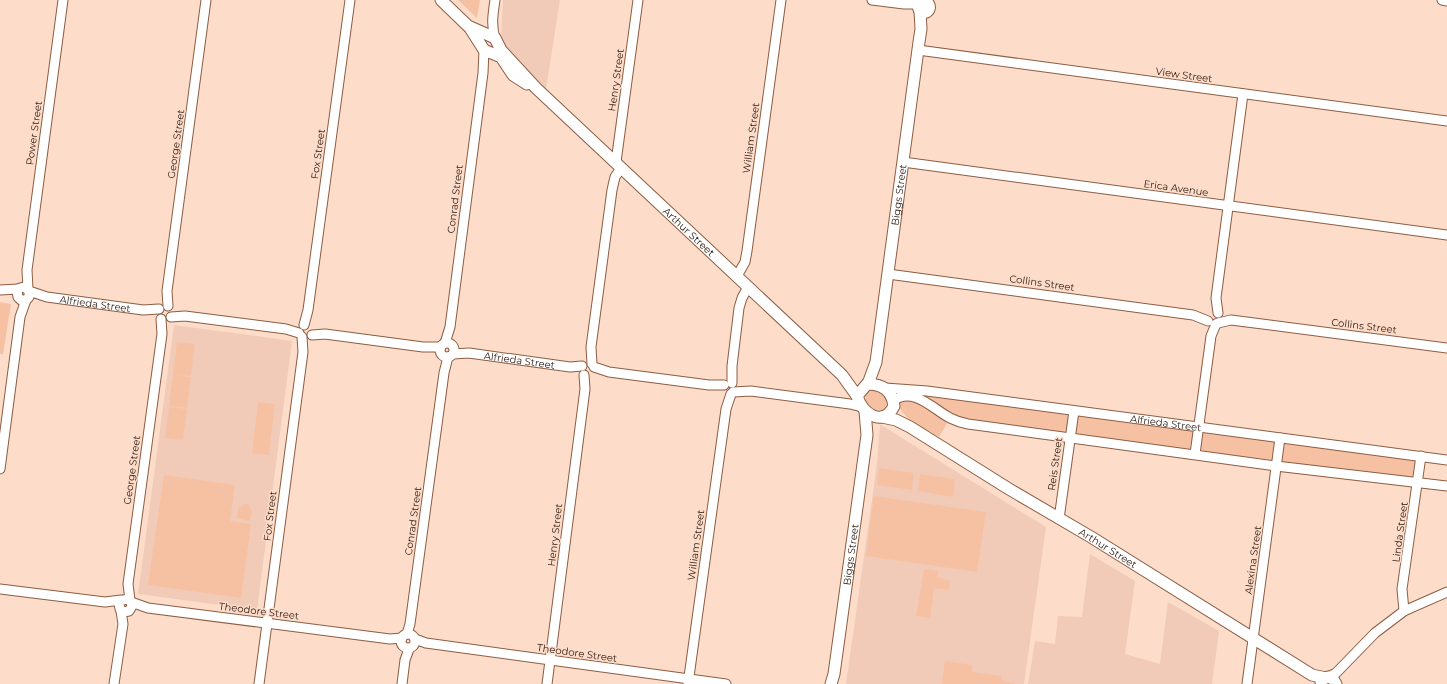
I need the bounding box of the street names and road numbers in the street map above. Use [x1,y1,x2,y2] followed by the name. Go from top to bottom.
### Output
[605,48,627,112] street label: Henry Street
[1155,65,1213,85] street label: View Street
[23,100,45,166] street label: Power Street
[740,102,762,174] street label: William Street
[165,109,187,179] street label: George Street
[308,128,328,180] street label: Fox Street
[888,163,909,226] street label: Biggs Street
[444,164,466,234] street label: Conrad Street
[1143,177,1209,199] street label: Erica Avenue
[661,204,718,259] street label: Arthur Street
[1009,272,1075,294] street label: Collins Street
[59,292,132,315] street label: Alfrieda Street
[1331,316,1397,336] street label: Collins Street
[483,349,556,371] street label: Alfrieda Street
[1129,412,1202,434] street label: Alfrieda Street
[121,435,143,505] street label: George Street
[1045,437,1065,491] street label: Reis Street
[402,486,424,556] street label: Conrad Street
[260,490,280,542] street label: Fox Street
[1389,501,1411,563] street label: Linda Street
[545,503,565,567] street label: Henry Street
[685,509,707,581] street label: William Street
[840,523,861,586] street label: Biggs Street
[1077,525,1139,571] street label: Arthur Street
[1242,525,1264,595] street label: Alexina Street
[218,600,300,622] street label: Theodore Street
[536,641,618,665] street label: Theodore Street

